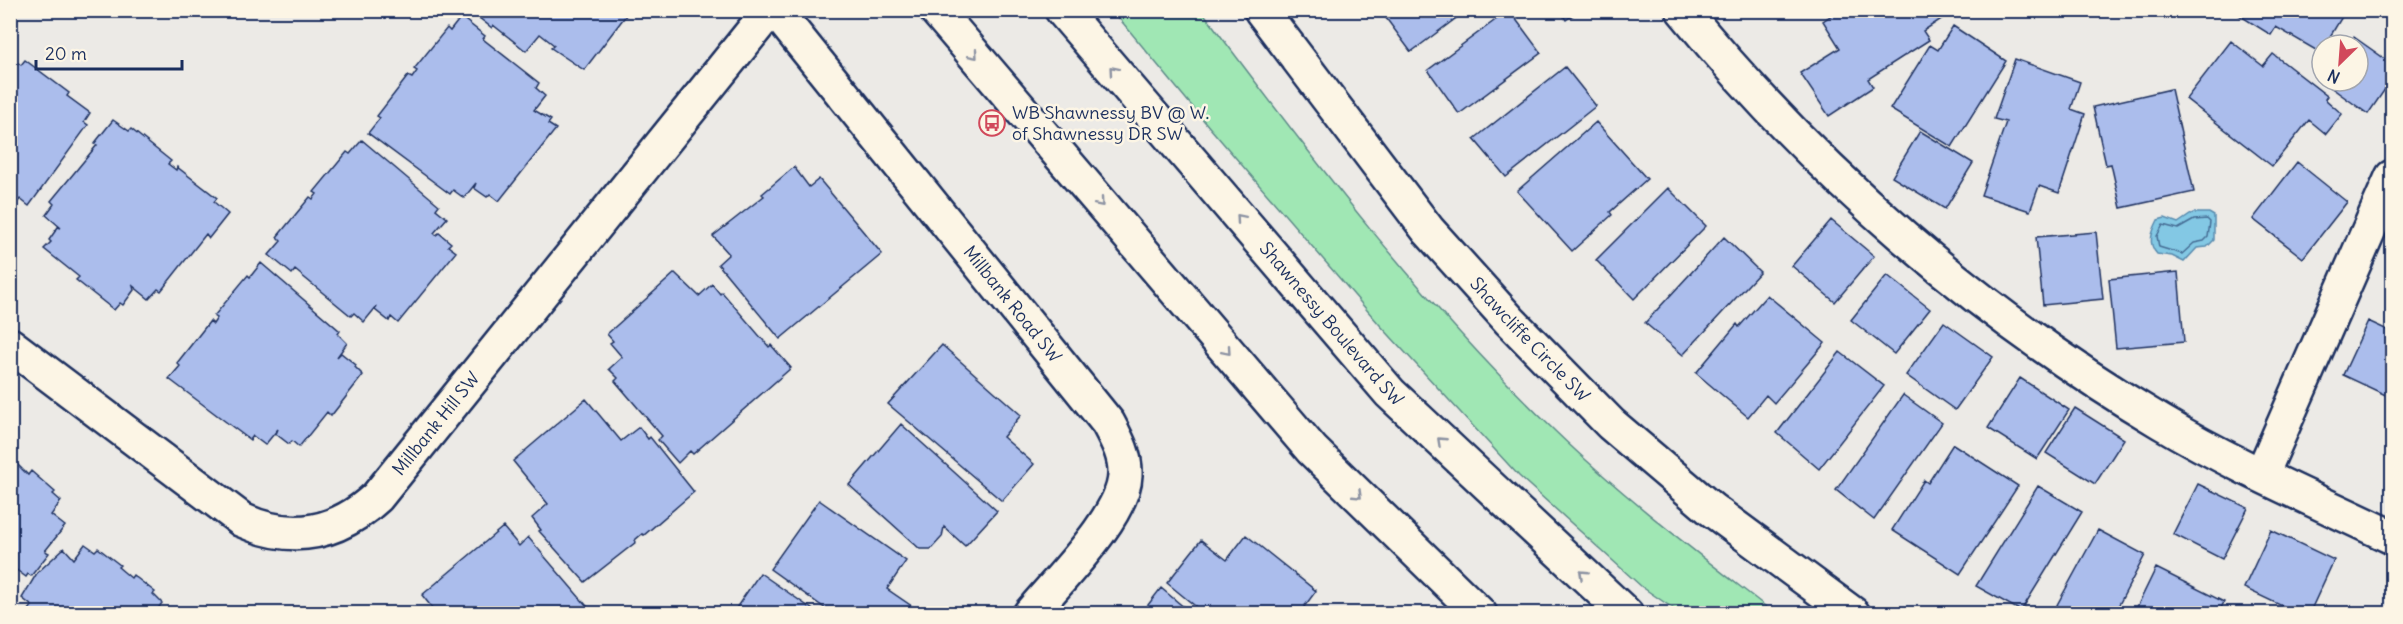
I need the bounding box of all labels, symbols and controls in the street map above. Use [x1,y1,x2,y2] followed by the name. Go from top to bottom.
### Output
[36,33,182,71] scale bar
[2310,33,2370,93] north arrow
[45,42,87,65] text: 20 m
[966,48,977,59] one-way arrow
[2324,65,2343,88] text: N
[1109,66,1120,77] one-way arrow
[1012,101,1209,145] place label: WB Shawnessy BV @ W. of Shawnessy DR SW
[977,108,1007,138] bus stop icon: WB Shawnessy BV @ W. of Shawnessy DR SW
[1093,196,1104,207] one-way arrow
[1236,214,1247,225] one-way arrow
[1255,237,1409,411] street label: Shawnessy Boulevard SW
[959,241,1067,367] street label: Millbank Road SW
[1465,272,1595,407] street label: Shawcliffe Circle SW
[1220,344,1231,355] one-way arrow
[387,367,484,480] street label: Millbank Hill SW
[1437,437,1448,448] one-way arrow
[1351,488,1362,499] one-way arrow
[1579,570,1589,581] one-way arrow

